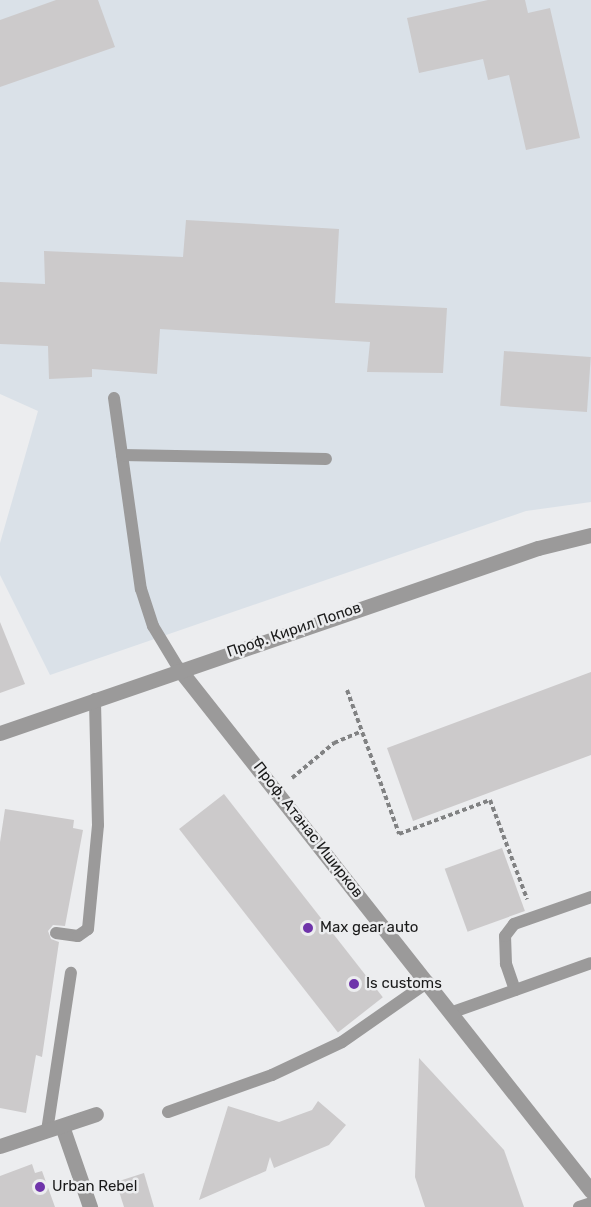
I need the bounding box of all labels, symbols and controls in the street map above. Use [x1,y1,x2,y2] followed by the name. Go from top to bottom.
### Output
[225,599,363,661] street label: Проф. Кирил Попов
[249,758,367,902] street label: Проф. Атанас Иширков
[320,919,419,937] place label: Max gear auto
[301,921,315,935] marker: Max gear auto
[366,975,442,993] place label: Is customs
[347,977,361,991] marker: Is customs
[52,1178,137,1196] place label: Urban Rebel
[33,1180,47,1194] marker: Urban Rebel

